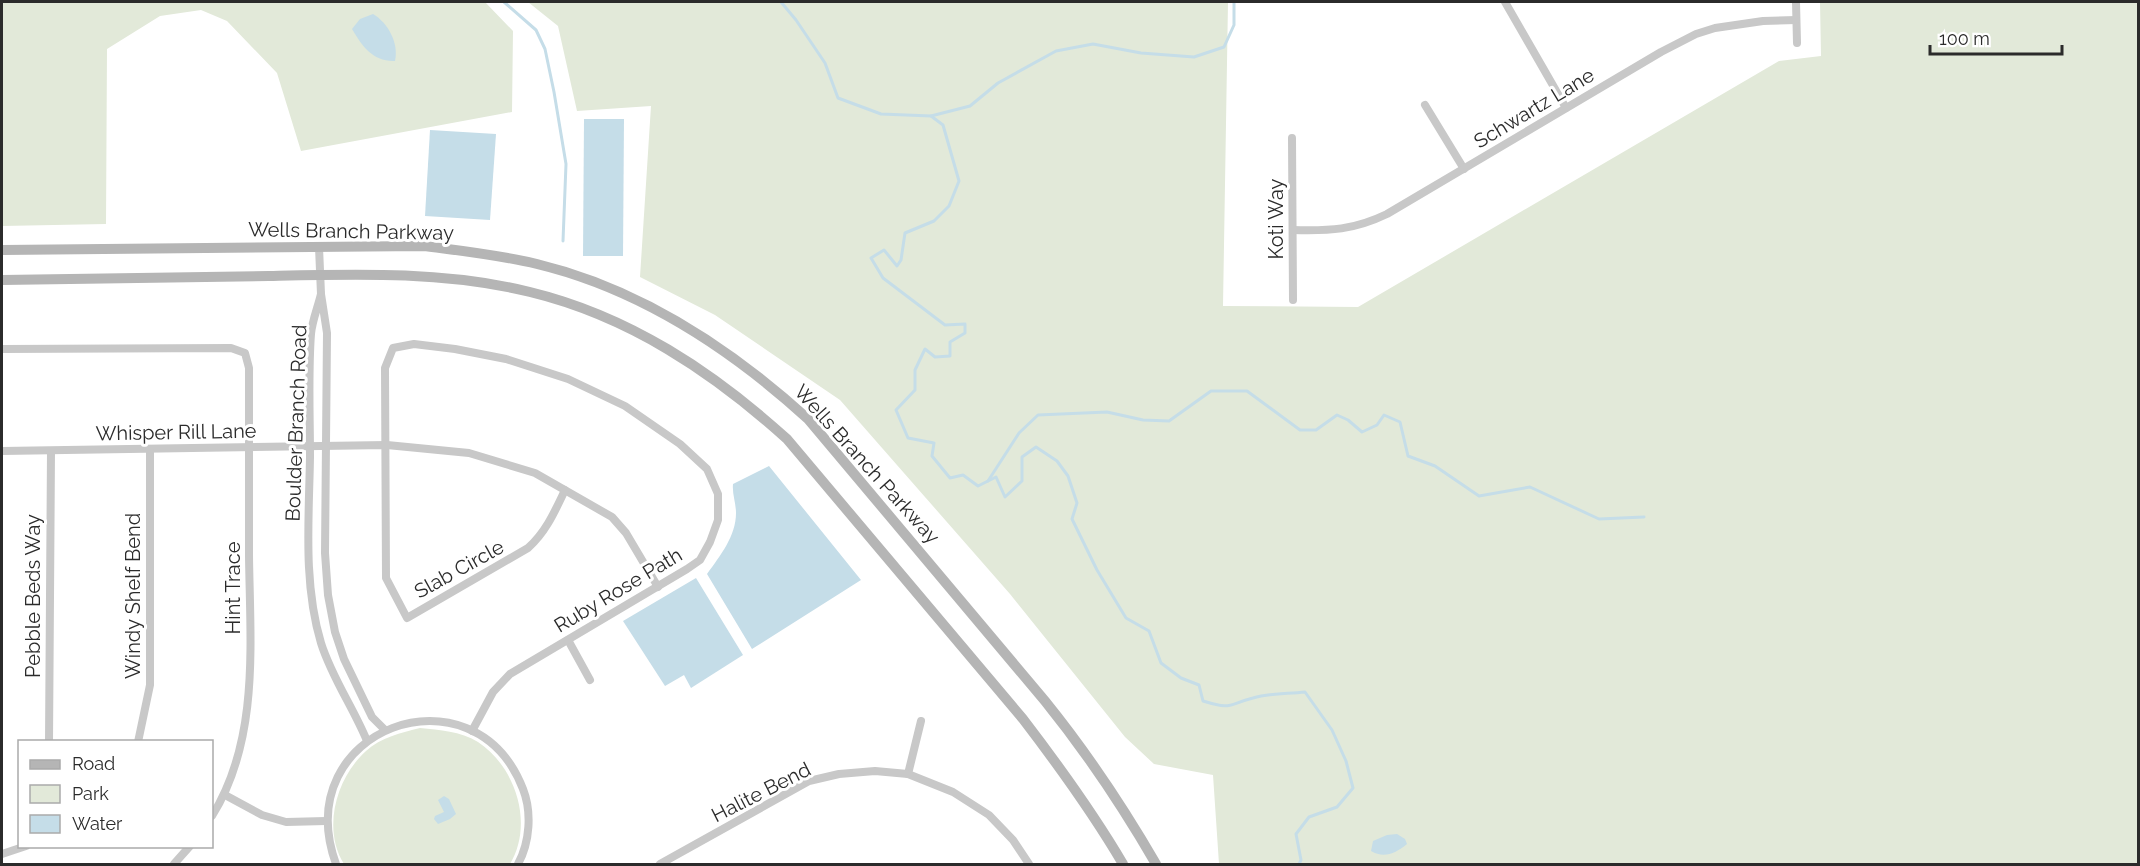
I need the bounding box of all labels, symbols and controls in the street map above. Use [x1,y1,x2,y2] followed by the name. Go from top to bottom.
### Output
[1930,18,2062,56] scale bar
[1939,28,1990,49] text: 100 m
[1470,63,1599,153] street label: Schwartz Lane
[1264,178,1288,259] street label: Koti Way
[248,217,454,245] street label: Wells Branch Parkway
[281,324,311,522] street label: Boulder Branch Road
[789,379,945,549] street label: Wells Branch Parkway
[95,419,257,445] street label: Whisper Rill Lane
[121,513,145,679] street label: Windy Shelf Bend
[21,514,45,678] street label: Pebble Beds Way
[410,534,508,603] street label: Slab Circle
[221,541,245,634] street label: Hint Trace
[550,542,686,638] street label: Ruby Rose Path
[18,740,213,848] legend
[72,753,115,774] text: Road
[707,757,815,827] street label: Halite Bend
[72,783,109,804] text: Park
[72,813,123,834] text: Water

